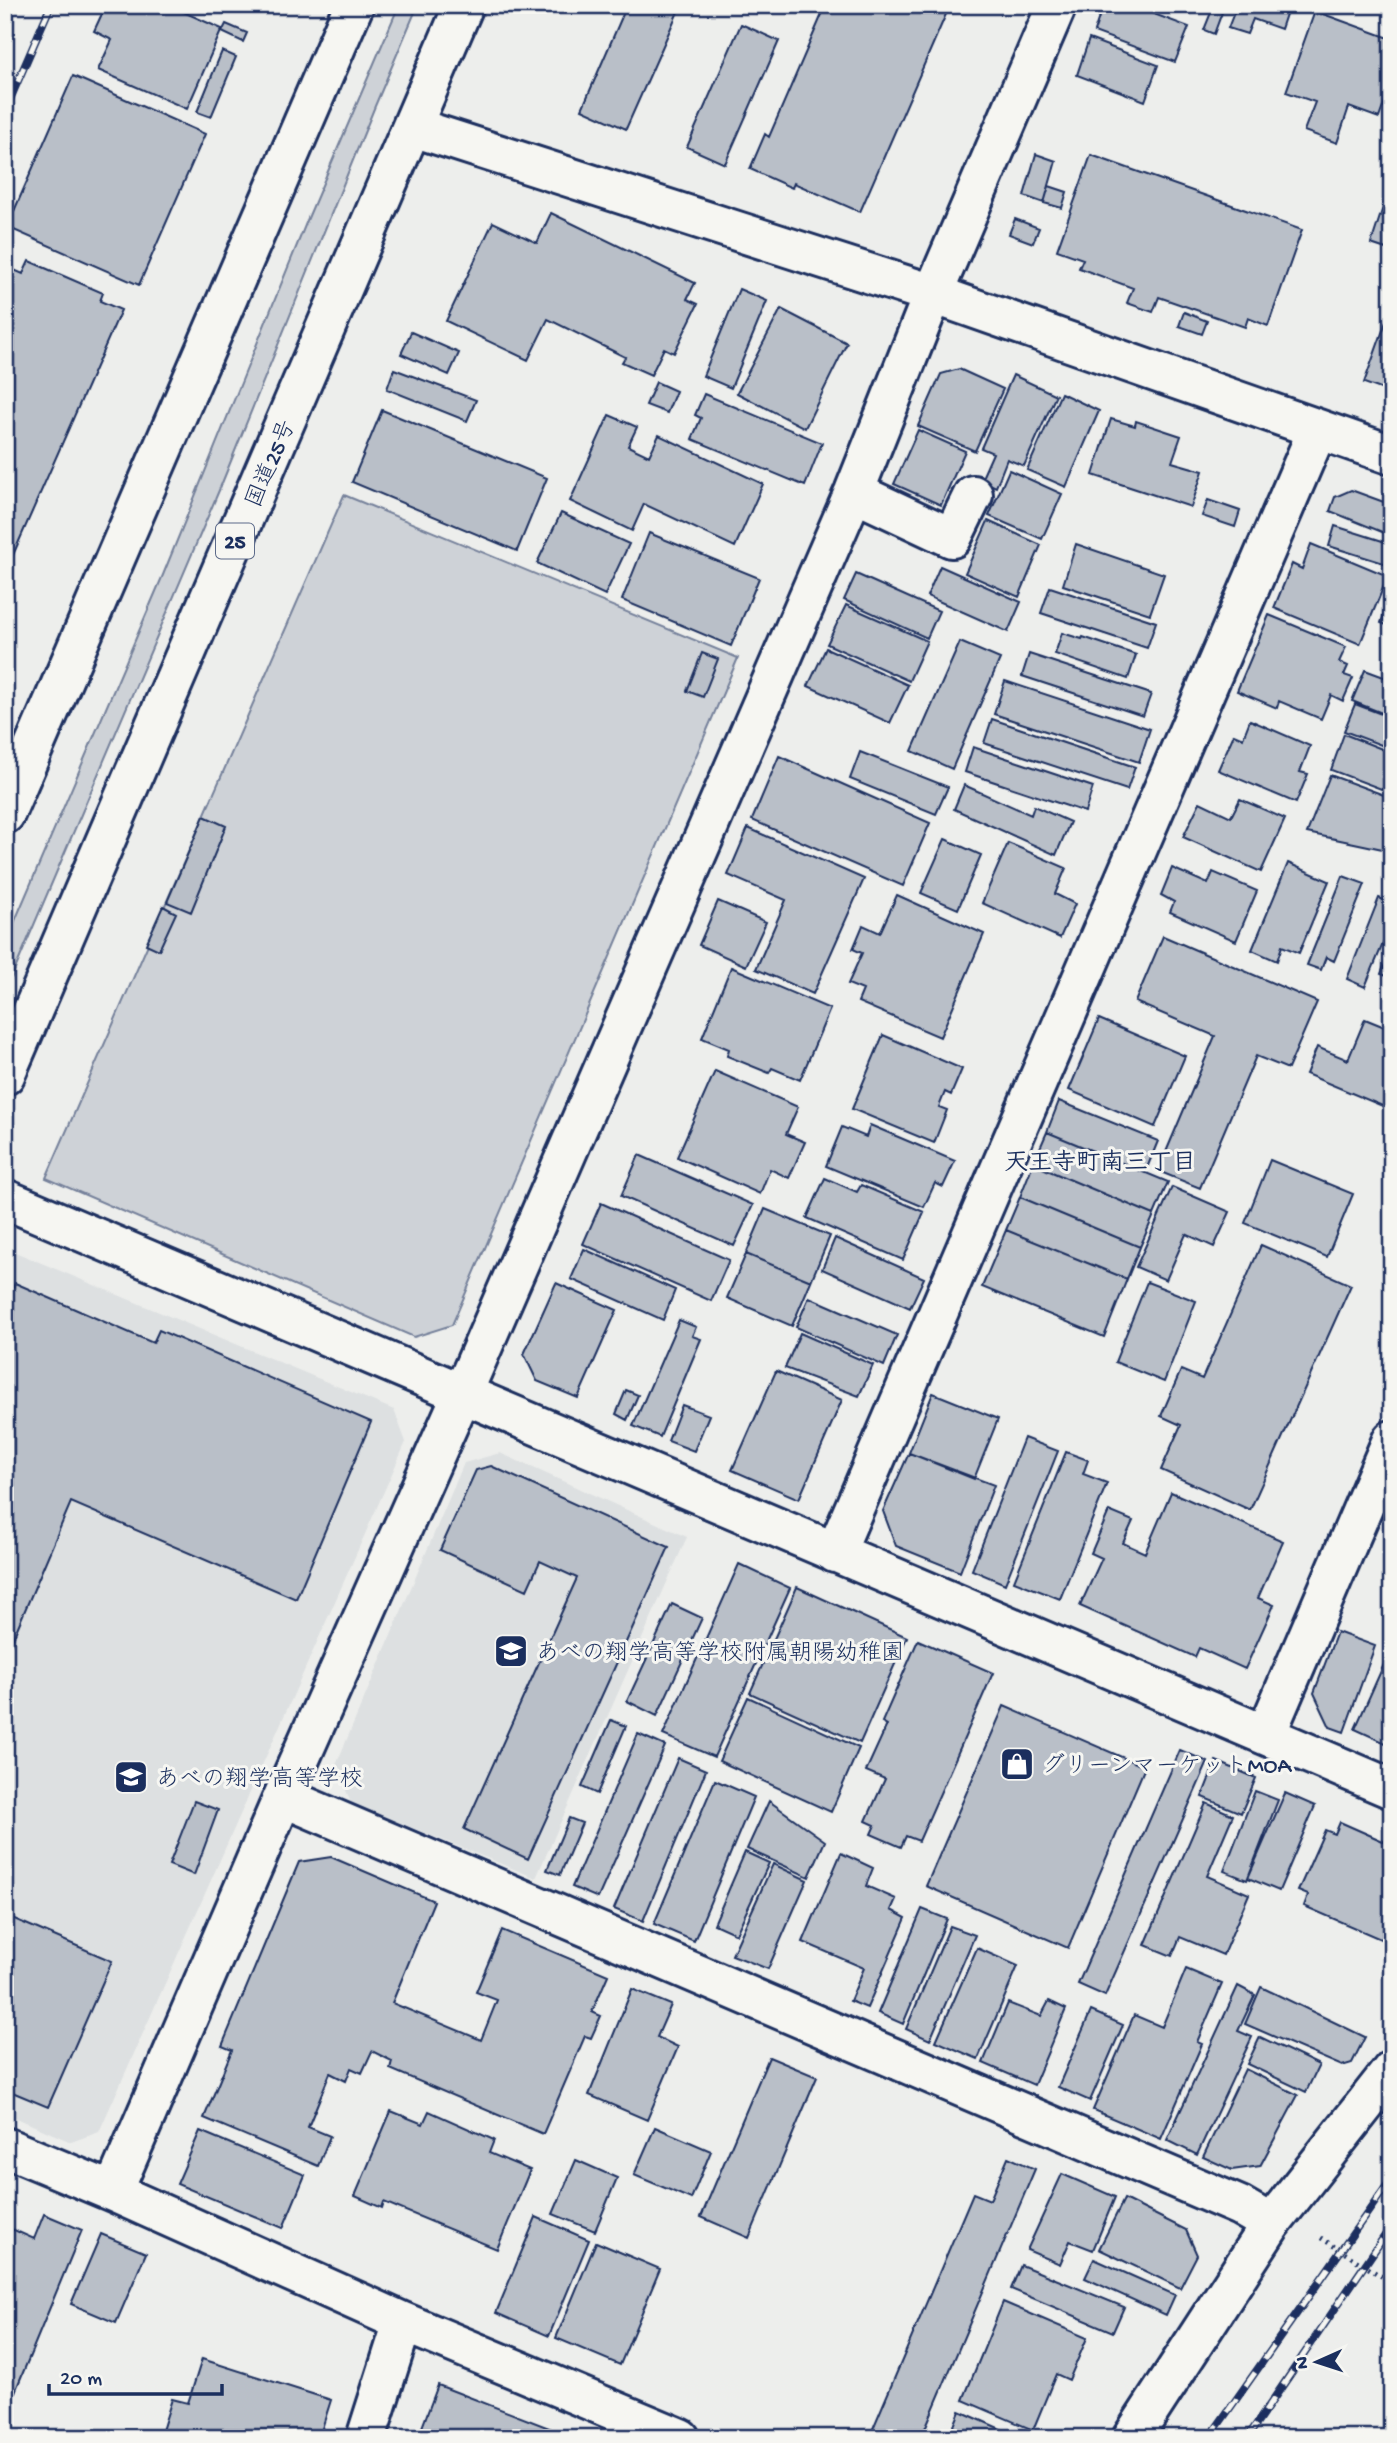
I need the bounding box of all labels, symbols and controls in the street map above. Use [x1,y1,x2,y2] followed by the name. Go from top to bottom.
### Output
[241,416,303,512] street label: 国道25号
[216,524,254,558] road number: 25
[1004,1149,1196,1179] district label: 天王寺町南三丁目
[492,1632,530,1670] school or university icon: あべの翔学高等学校附属朝陽幼稚園
[536,1640,904,1668] place label: あべの翔学高等学校附属朝陽幼稚園
[998,1745,1036,1783] shop icon: グリーンマーケットMOA
[1042,1753,1292,1781] place label: グリーンマーケットMOA
[112,1758,150,1796] school or university icon: あべの翔学高等学校
[156,1766,363,1794] place label: あべの翔学高等学校
[1282,2328,1352,2398] north arrow
[49,2352,222,2396] scale bar
[1292,2356,1315,2370] text: N
[60,2368,102,2393] text: 20 m

